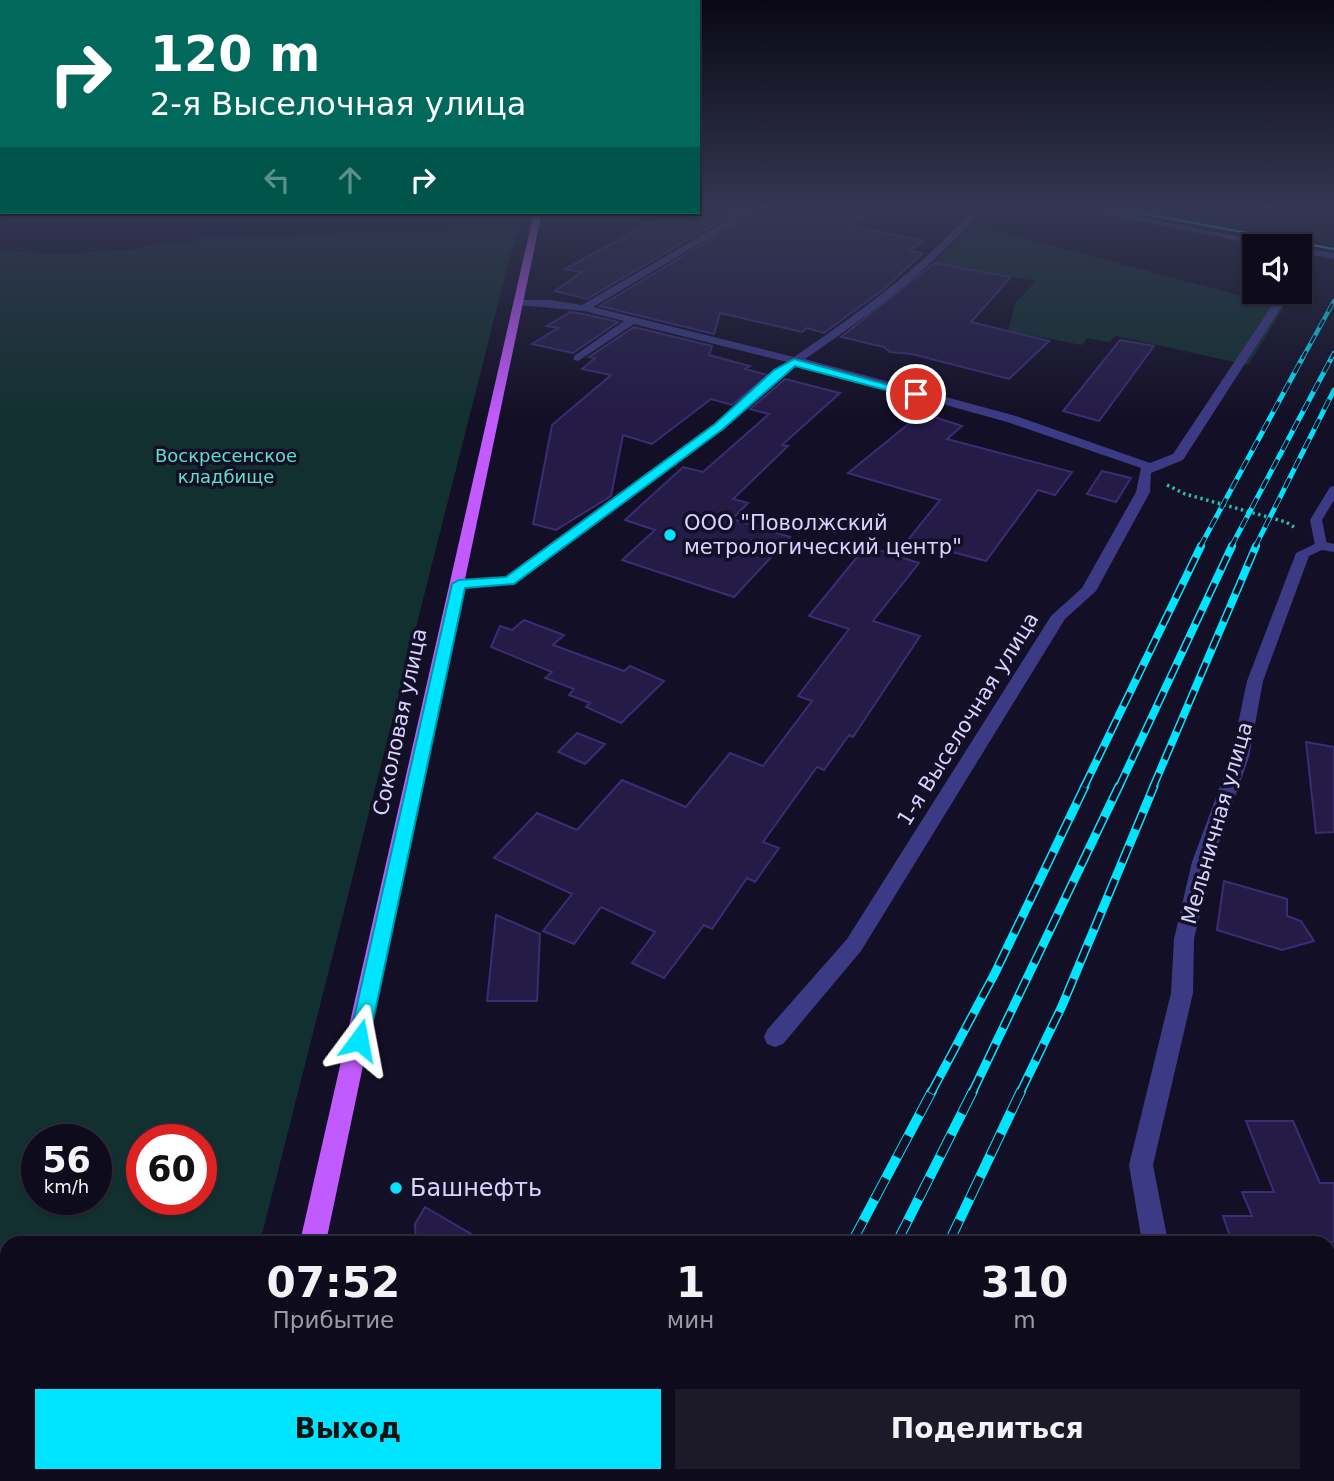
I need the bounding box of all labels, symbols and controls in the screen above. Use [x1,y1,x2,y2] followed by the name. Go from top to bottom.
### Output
[150,26,320,83] text: 120 m
[35,28,126,119] icon: right
[150,85,526,123] text: 2-я Выселочная улица
[258,161,296,199] icon: left
[331,161,369,199] icon: ahead
[404,161,442,199] icon: right
[1242,234,1312,304] map controls
[1242,234,1312,304] button: sound
[886,364,946,424] pin
[897,375,935,413] icon: arrive
[155,445,297,487] park label: Воскресенское кладбище
[684,511,962,559] place label: ООО "Поволжский метрологический центр"
[662,527,678,543] marker: ООО "Поволжский метрологический центр"
[892,608,1044,830] street label: 1-я Выселочная улица
[368,626,432,818] street label: Соколовая улица
[1177,719,1257,927] street label: Мельничная улица
[322,1003,396,1077] position arrow
[126,1124,217,1215] speed limit sign: 60
[42,1140,91,1180] text: 56
[410,1174,542,1202] place label: Башнефть
[44,1176,89,1197] text: km/h
[388,1180,404,1196] marker: Башнефть
[267,1258,400,1307] text: 07:52
[676,1258,705,1307] text: 1
[981,1258,1068,1307] text: 310
[273,1307,394,1333] text: Прибытие
[667,1307,714,1333] text: мин
[1013,1307,1036,1333] text: m
[35,1389,661,1469] button: Выход
[675,1389,1300,1469] button: Поделиться

